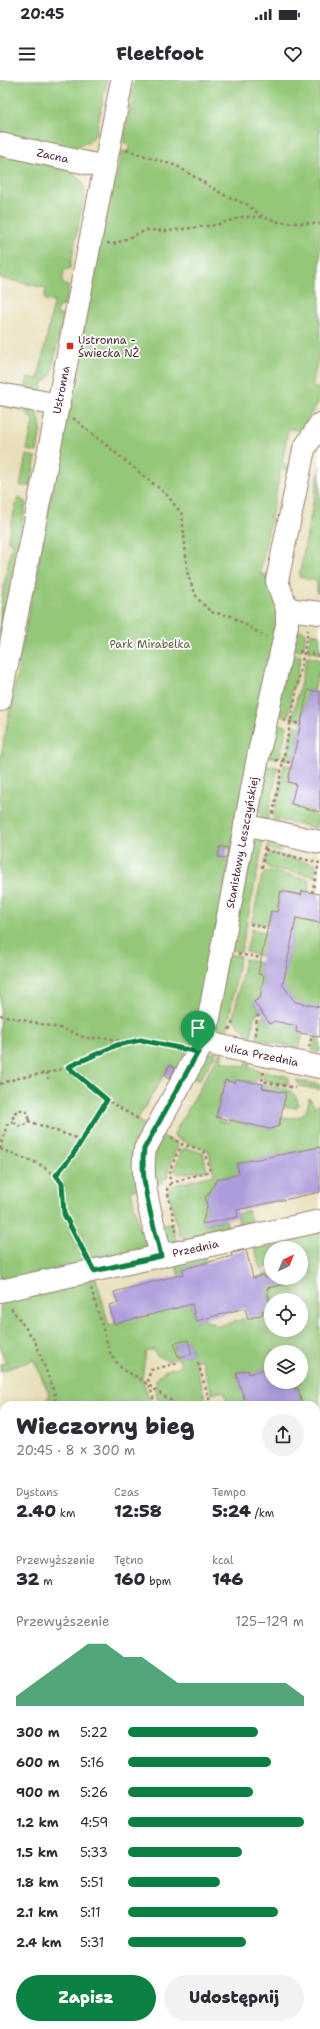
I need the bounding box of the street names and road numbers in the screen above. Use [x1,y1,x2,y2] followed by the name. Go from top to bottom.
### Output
[35,145,70,166] street label: Zacna
[49,364,73,415] street label: Ustronna
[222,776,262,910] street label: Stanisławy Leszczyńskiej
[223,1039,300,1070] street label: ulica Przednia
[171,1236,220,1261] street label: Przednia

